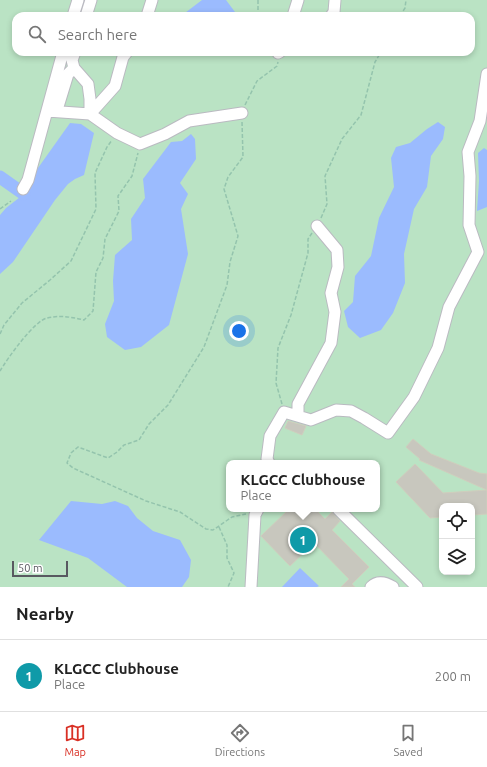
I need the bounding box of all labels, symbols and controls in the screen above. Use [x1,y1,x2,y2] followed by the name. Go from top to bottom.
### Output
[12,12,475,56] search box
[26,23,48,45] icon: search
[58,26,137,43] text: Search here
[229,321,249,341] your location
[226,460,380,512] popup
[241,471,365,488] text: KLGCC Clubhouse
[241,488,272,502] text: Place
[439,503,475,575] map controls
[439,503,475,539] button: locate
[290,525,316,555] pin: 1
[439,539,475,575] button: layers
[12,559,68,578] scale bar
[18,562,42,574] text: 50 m
[16,604,74,623] text: Nearby
[54,660,179,677] text: KLGCC Clubhouse
[25,669,33,683] text: 1
[435,669,471,683] text: 200 m
[54,677,85,691] text: Place
[64,722,86,758] tab: Map
[215,722,265,758] tab: Directions
[393,722,423,758] tab: Saved

